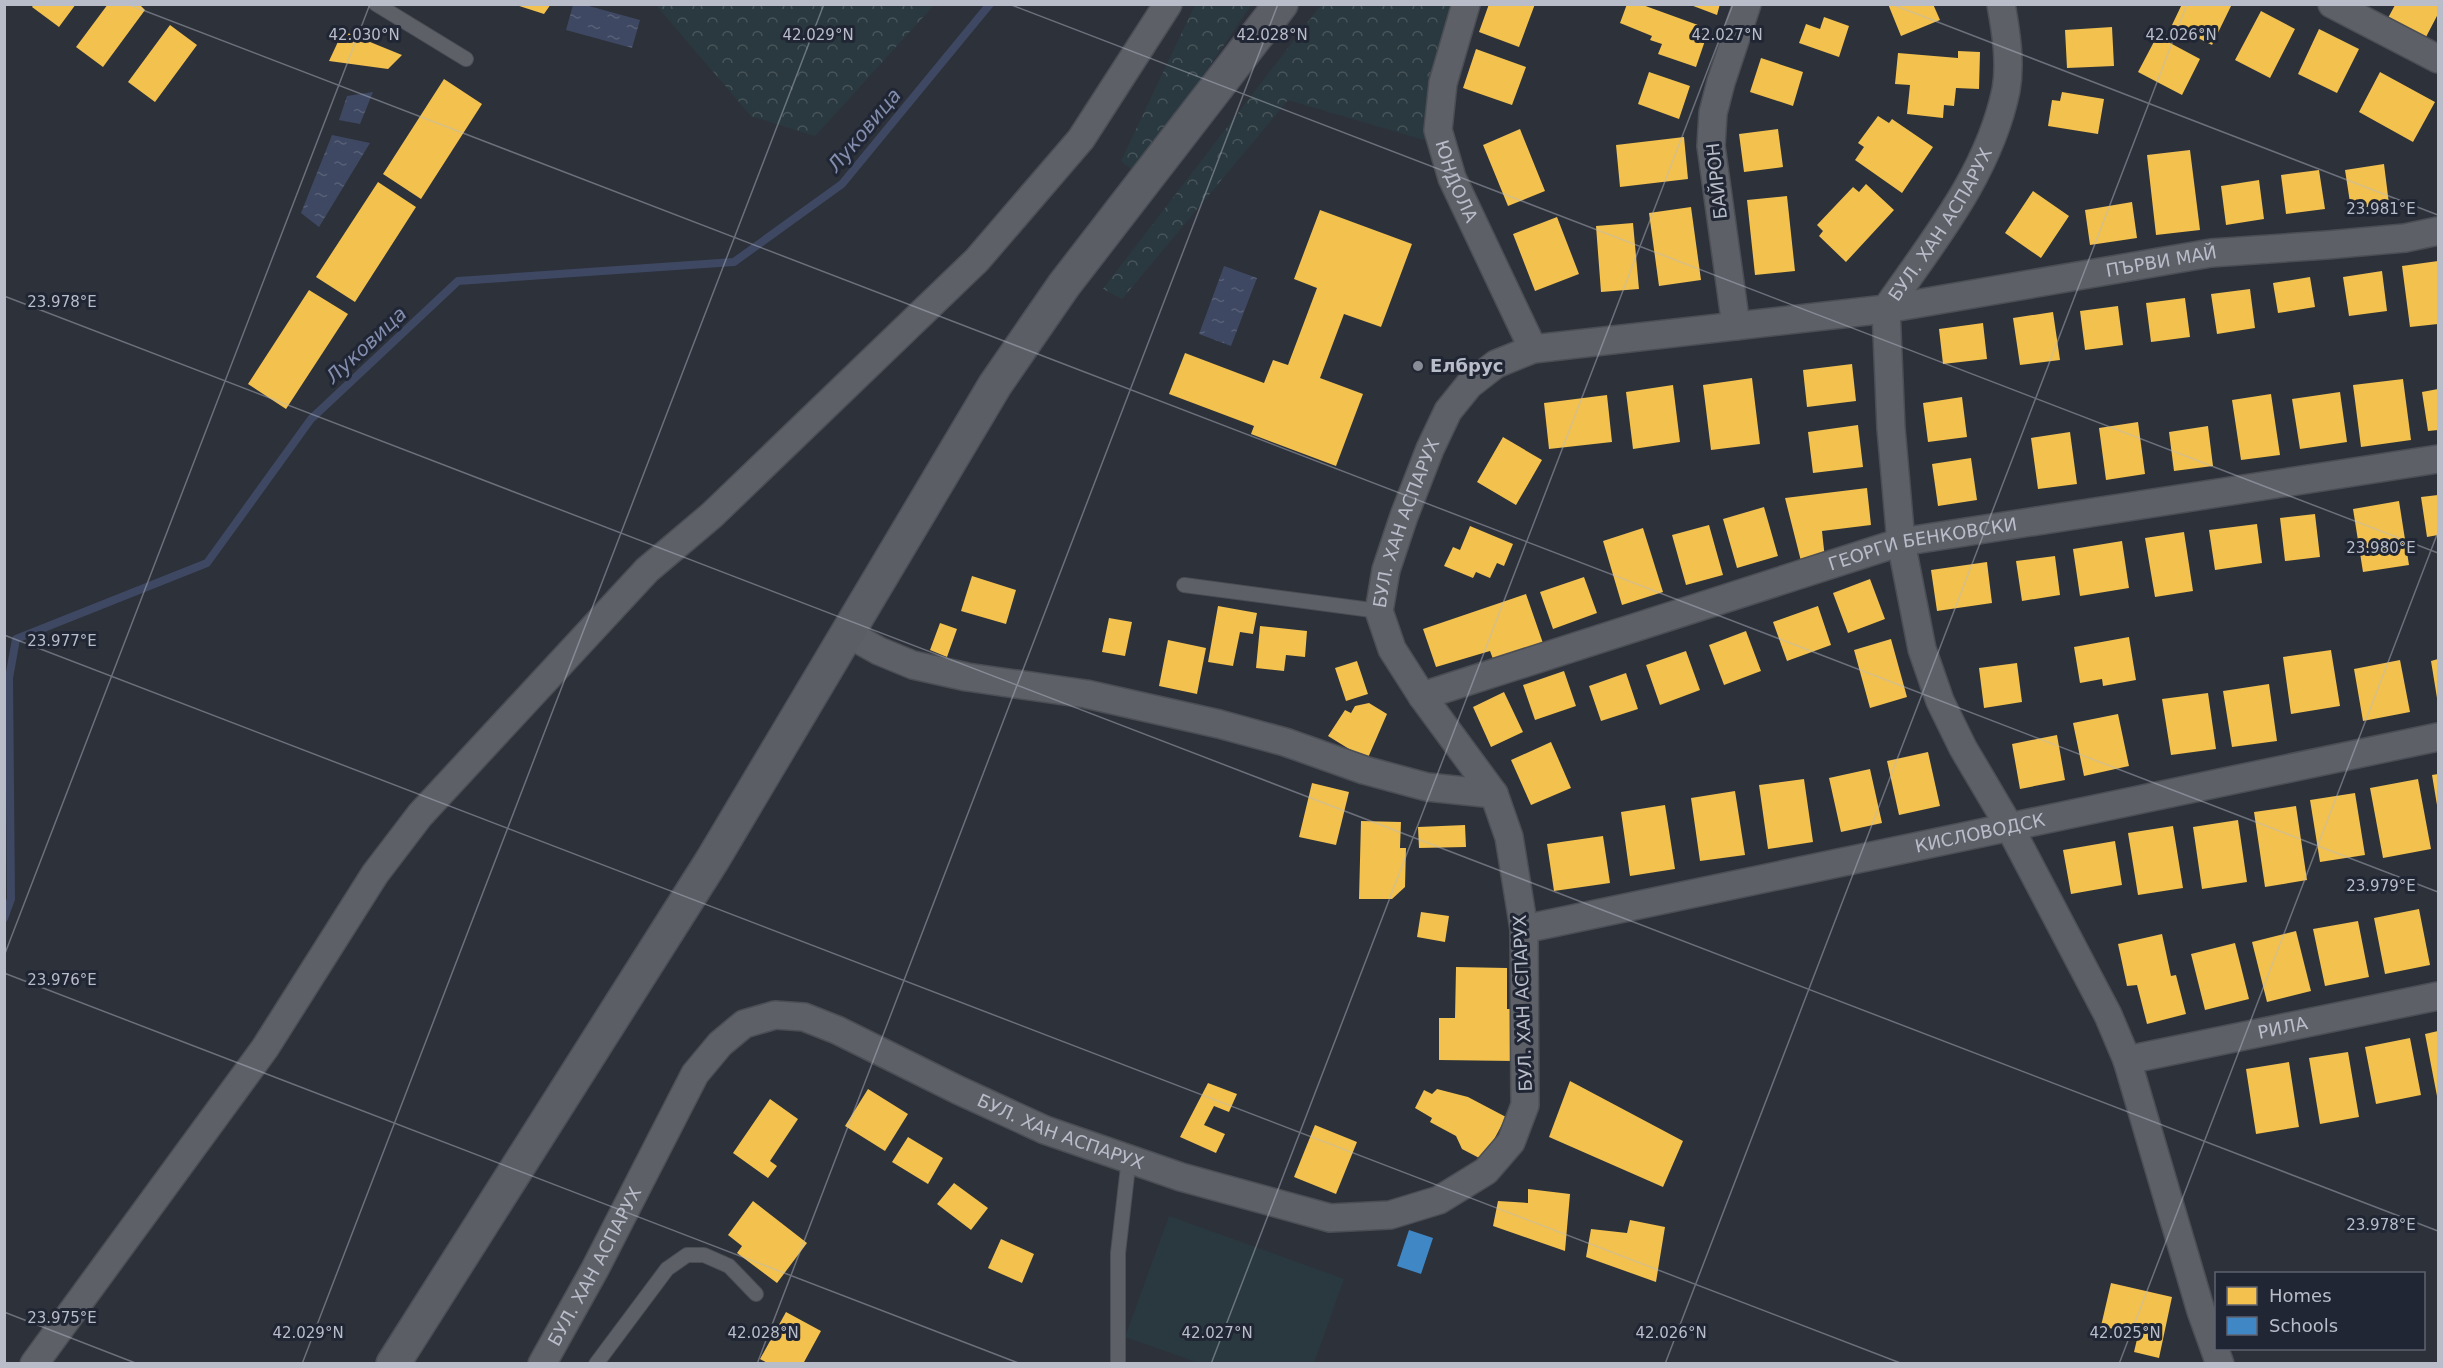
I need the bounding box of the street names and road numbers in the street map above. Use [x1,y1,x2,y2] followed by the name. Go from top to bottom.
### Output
[1431,137,1483,226] street label: ЮНДОЛА
[1702,142,1731,220] street label: БАЙРОН
[1884,145,1996,305] street label: БУЛ. ХАН АСПАРУХ
[2104,241,2218,281] street label: ПЪРВИ МАЙ
[1369,435,1443,609] street label: БУЛ. ХАН АСПАРУХ
[1826,513,2019,575] street label: ГЕОРГИ БЕНКОВСКИ
[1913,809,2047,857] street label: КИСЛОВОДСК
[1509,914,1536,1092] street label: БУЛ. ХАН АСПАРУХ
[2256,1012,2310,1043] street label: РИЛА
[974,1089,1147,1173] street label: БУЛ. ХАН АСПАРУХ
[543,1183,645,1349] street label: БУЛ. ХАН АСПАРУХ

